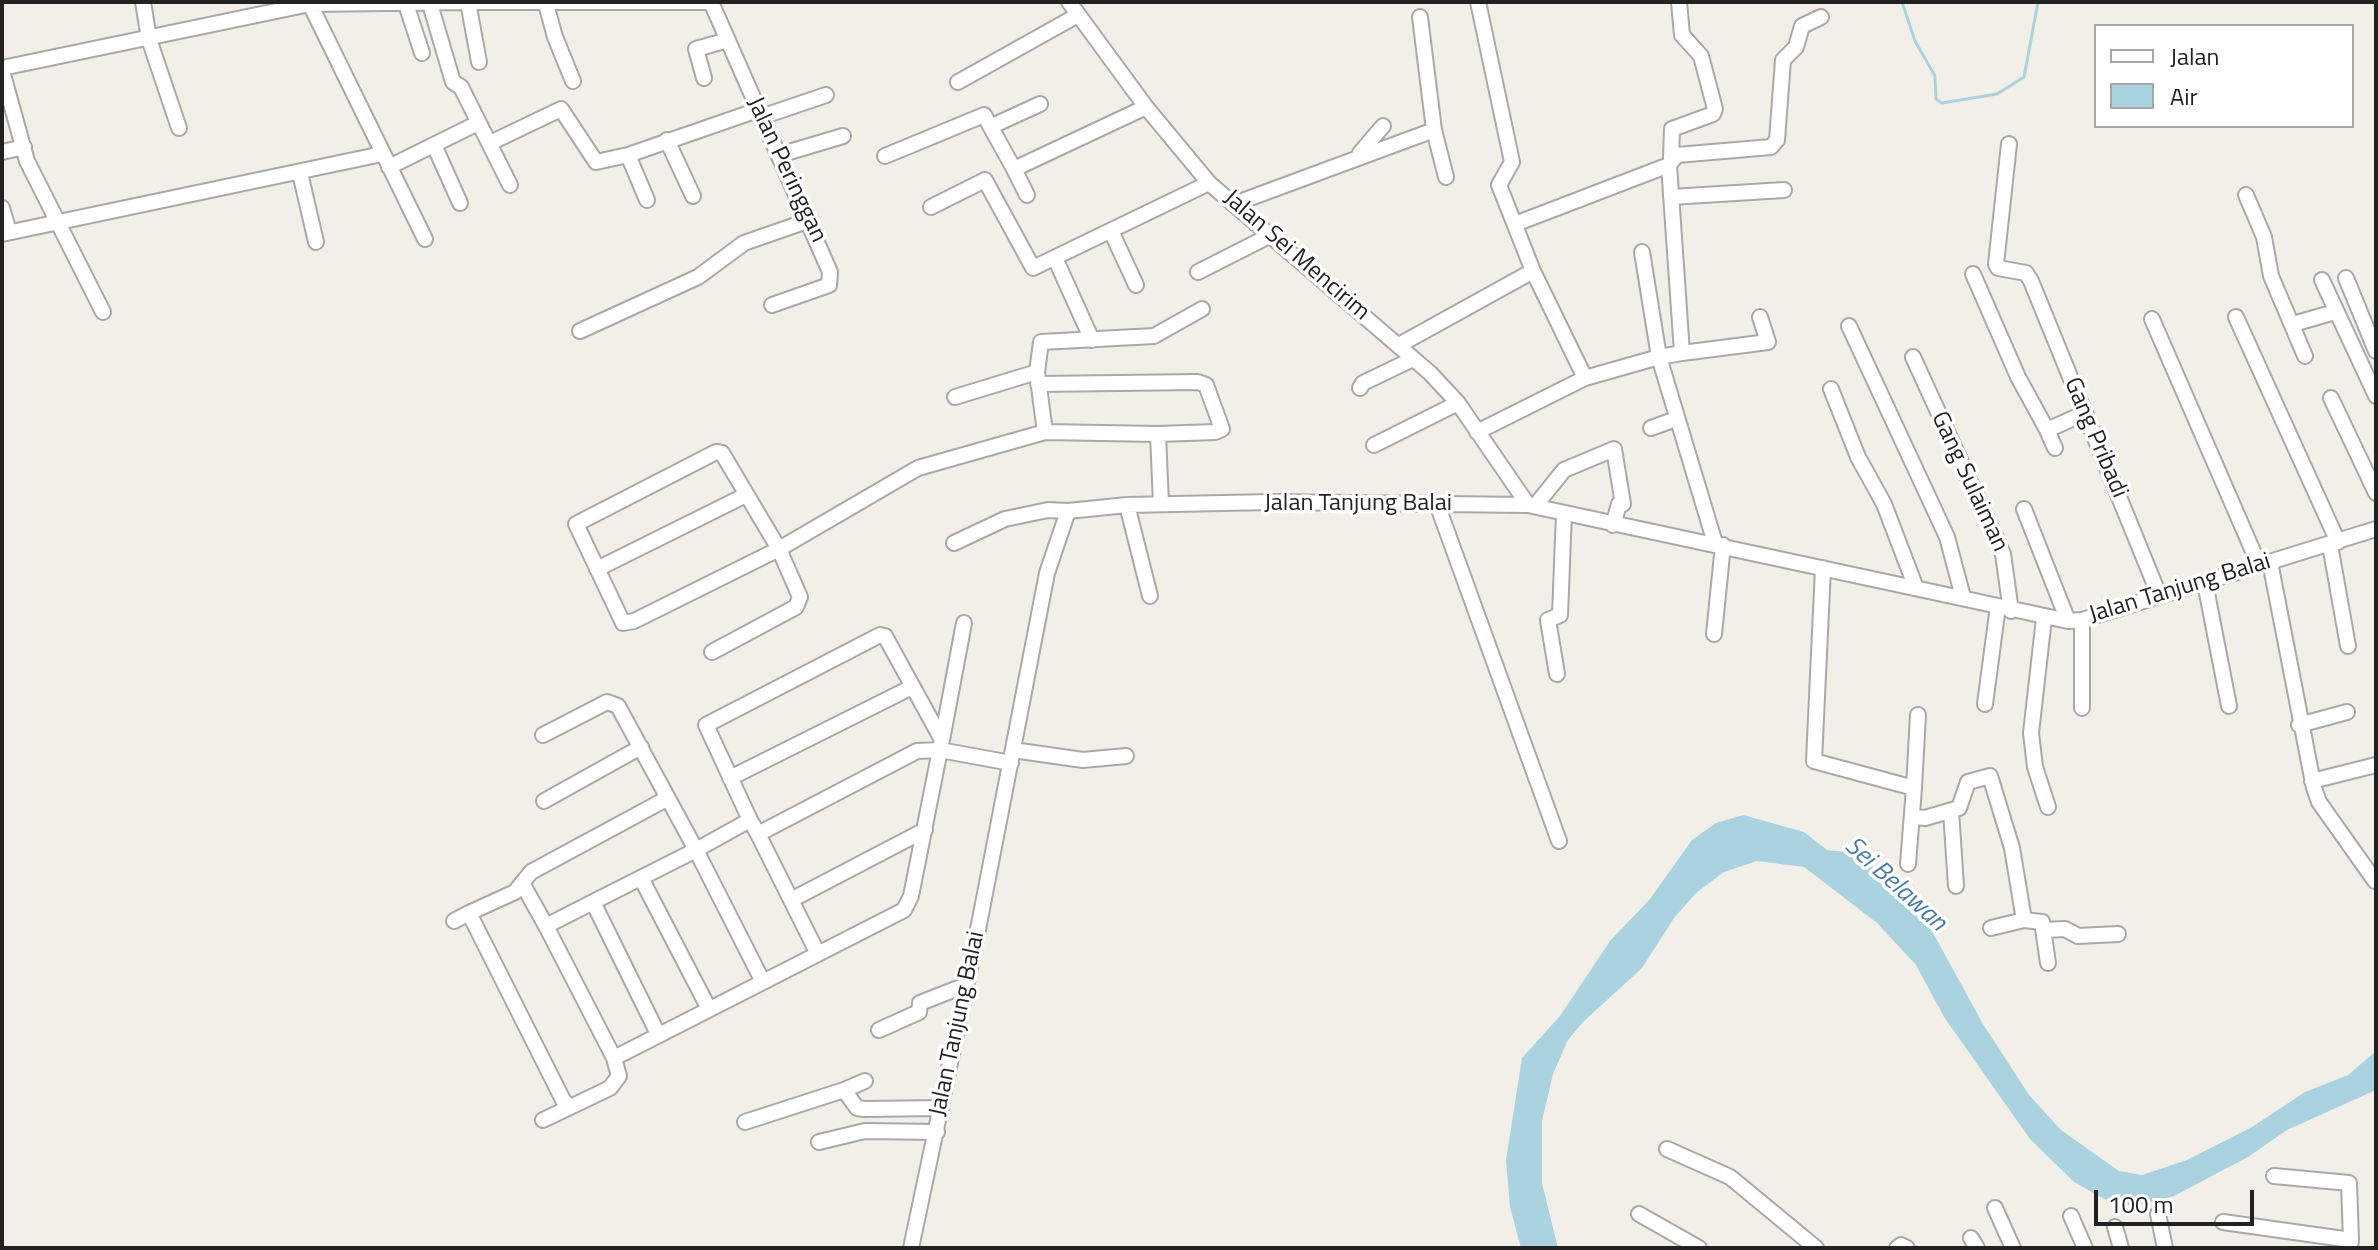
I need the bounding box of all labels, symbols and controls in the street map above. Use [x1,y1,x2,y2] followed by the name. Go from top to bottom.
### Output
[2094,24,2354,128] legend
[2170,38,2219,74] text: Jalan
[2170,78,2198,114] text: Air
[740,93,832,247] street label: Jalan Peringgan
[1217,185,1375,327] street label: Jalan Sei Mencirim
[2057,374,2133,502] street label: Gang Pribadi
[1924,408,2014,556] street label: Gang Sulaiman
[1264,490,1452,518] street label: Jalan Tanjung Balai
[2086,548,2274,630] street label: Jalan Tanjung Balai
[1838,831,1952,939] water label: Sei Belawan
[924,929,992,1119] street label: Jalan Tanjung Balai
[2098,1174,2258,1224] scale bar
[2108,1186,2174,1222] text: 100 m

